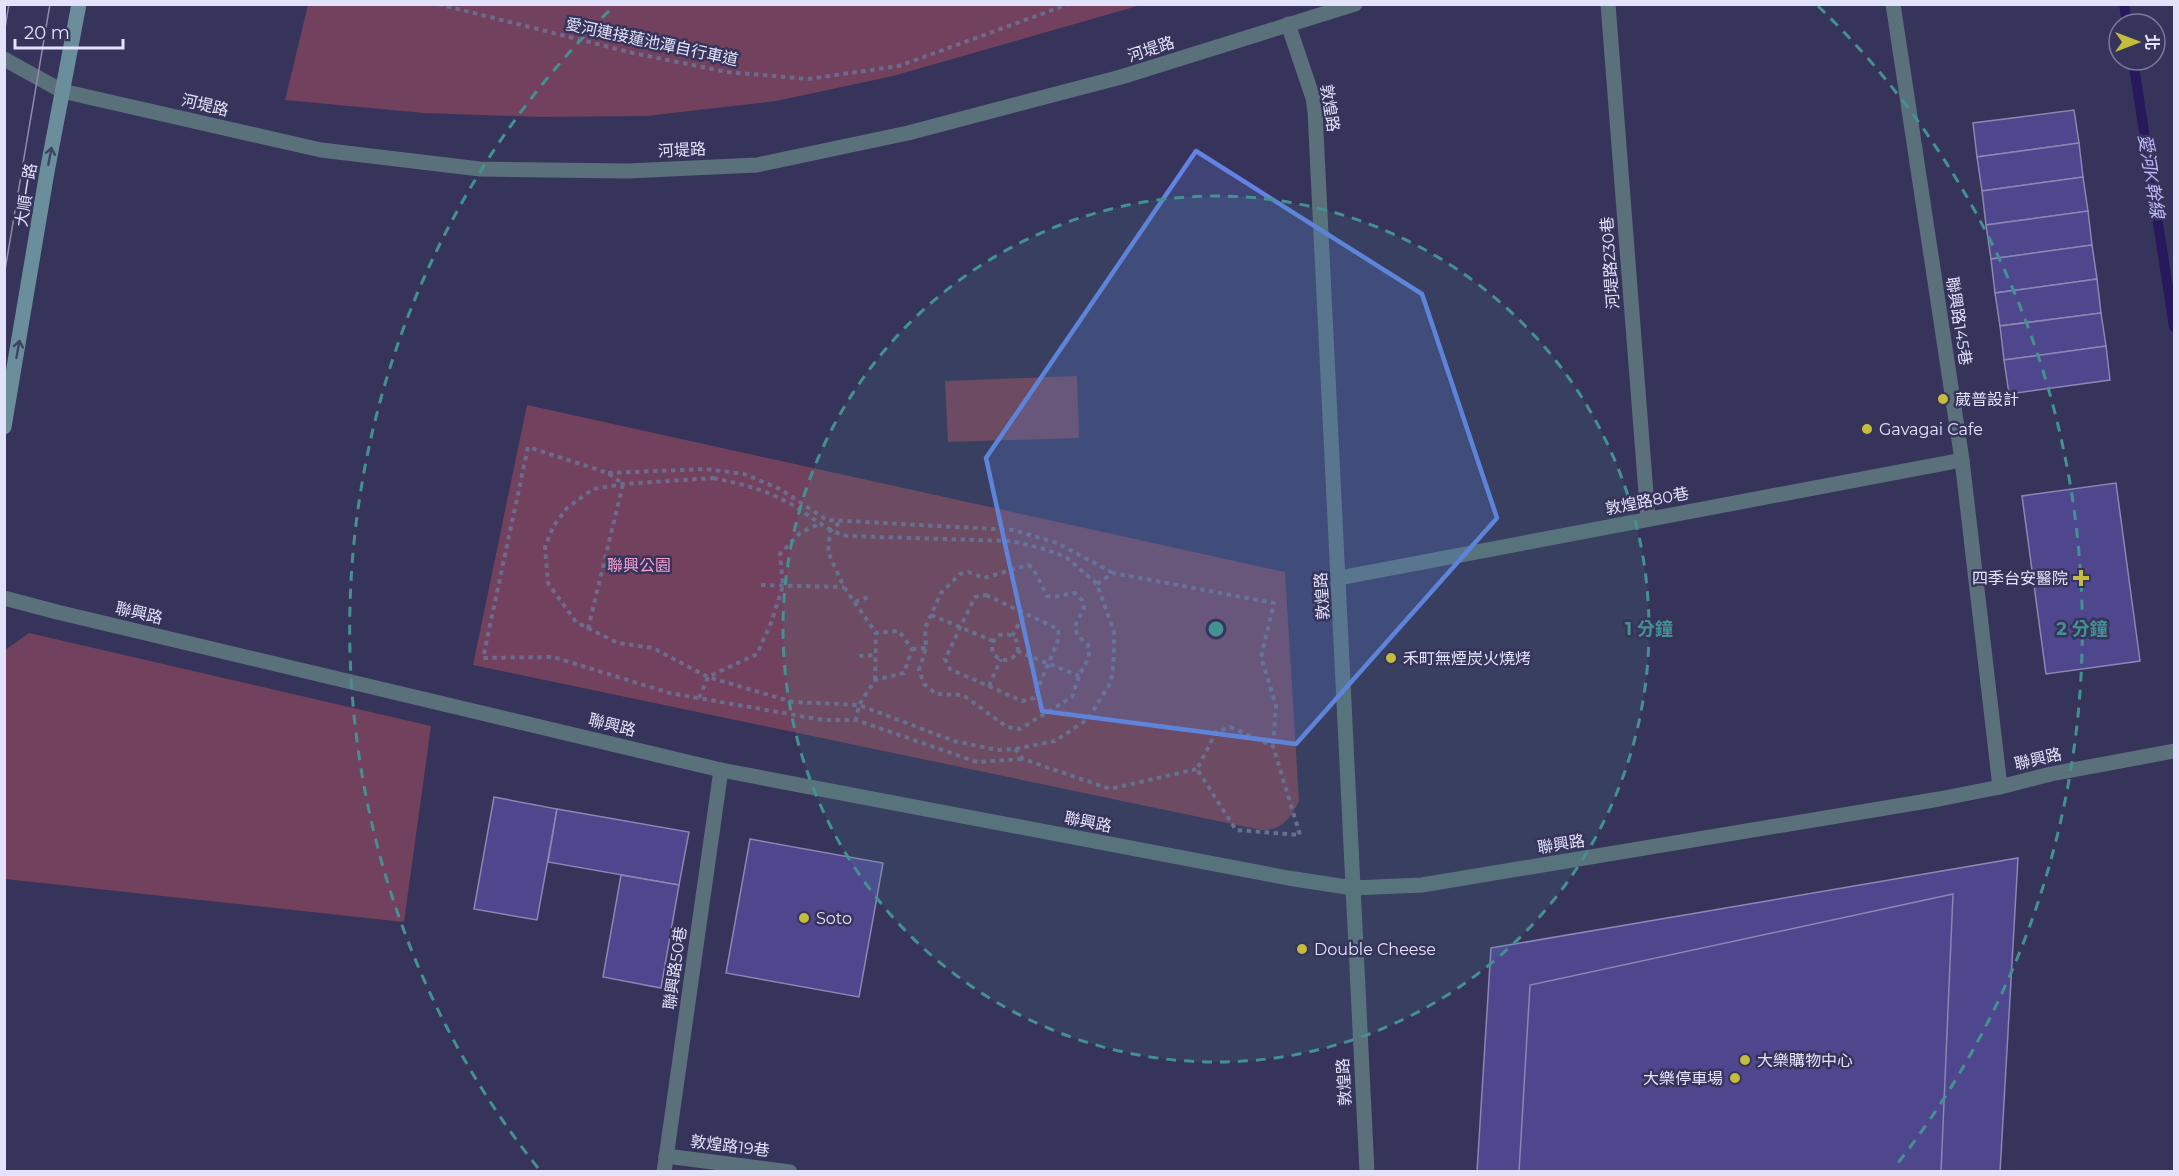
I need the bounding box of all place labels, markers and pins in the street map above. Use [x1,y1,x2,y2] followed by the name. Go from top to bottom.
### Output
[1955,390,2019,409] place label: 葳普設計
[1936,392,1950,406] marker: 葳普設計
[1879,420,1983,439] place label: Gavagai Cafe
[1860,422,1874,436] marker: Gavagai Cafe
[1972,569,2068,588] place label: 四季台安醫院
[2072,569,2090,587] marker: 四季台安醫院
[1206,619,1226,639] centre of rings
[1403,649,1531,668] place label: 禾町無煙炭火燒烤
[1384,651,1398,665] marker: 禾町無煙炭火燒烤
[816,909,852,928] place label: Soto
[797,911,811,925] marker: Soto
[1314,940,1436,959] place label: Double Cheese
[1295,942,1309,956] marker: Double Cheese
[1757,1051,1853,1070] place label: 大樂購物中心
[1738,1053,1752,1067] marker: 大樂購物中心
[1643,1069,1723,1088] place label: 大樂停車場
[1728,1071,1742,1085] marker: 大樂停車場

